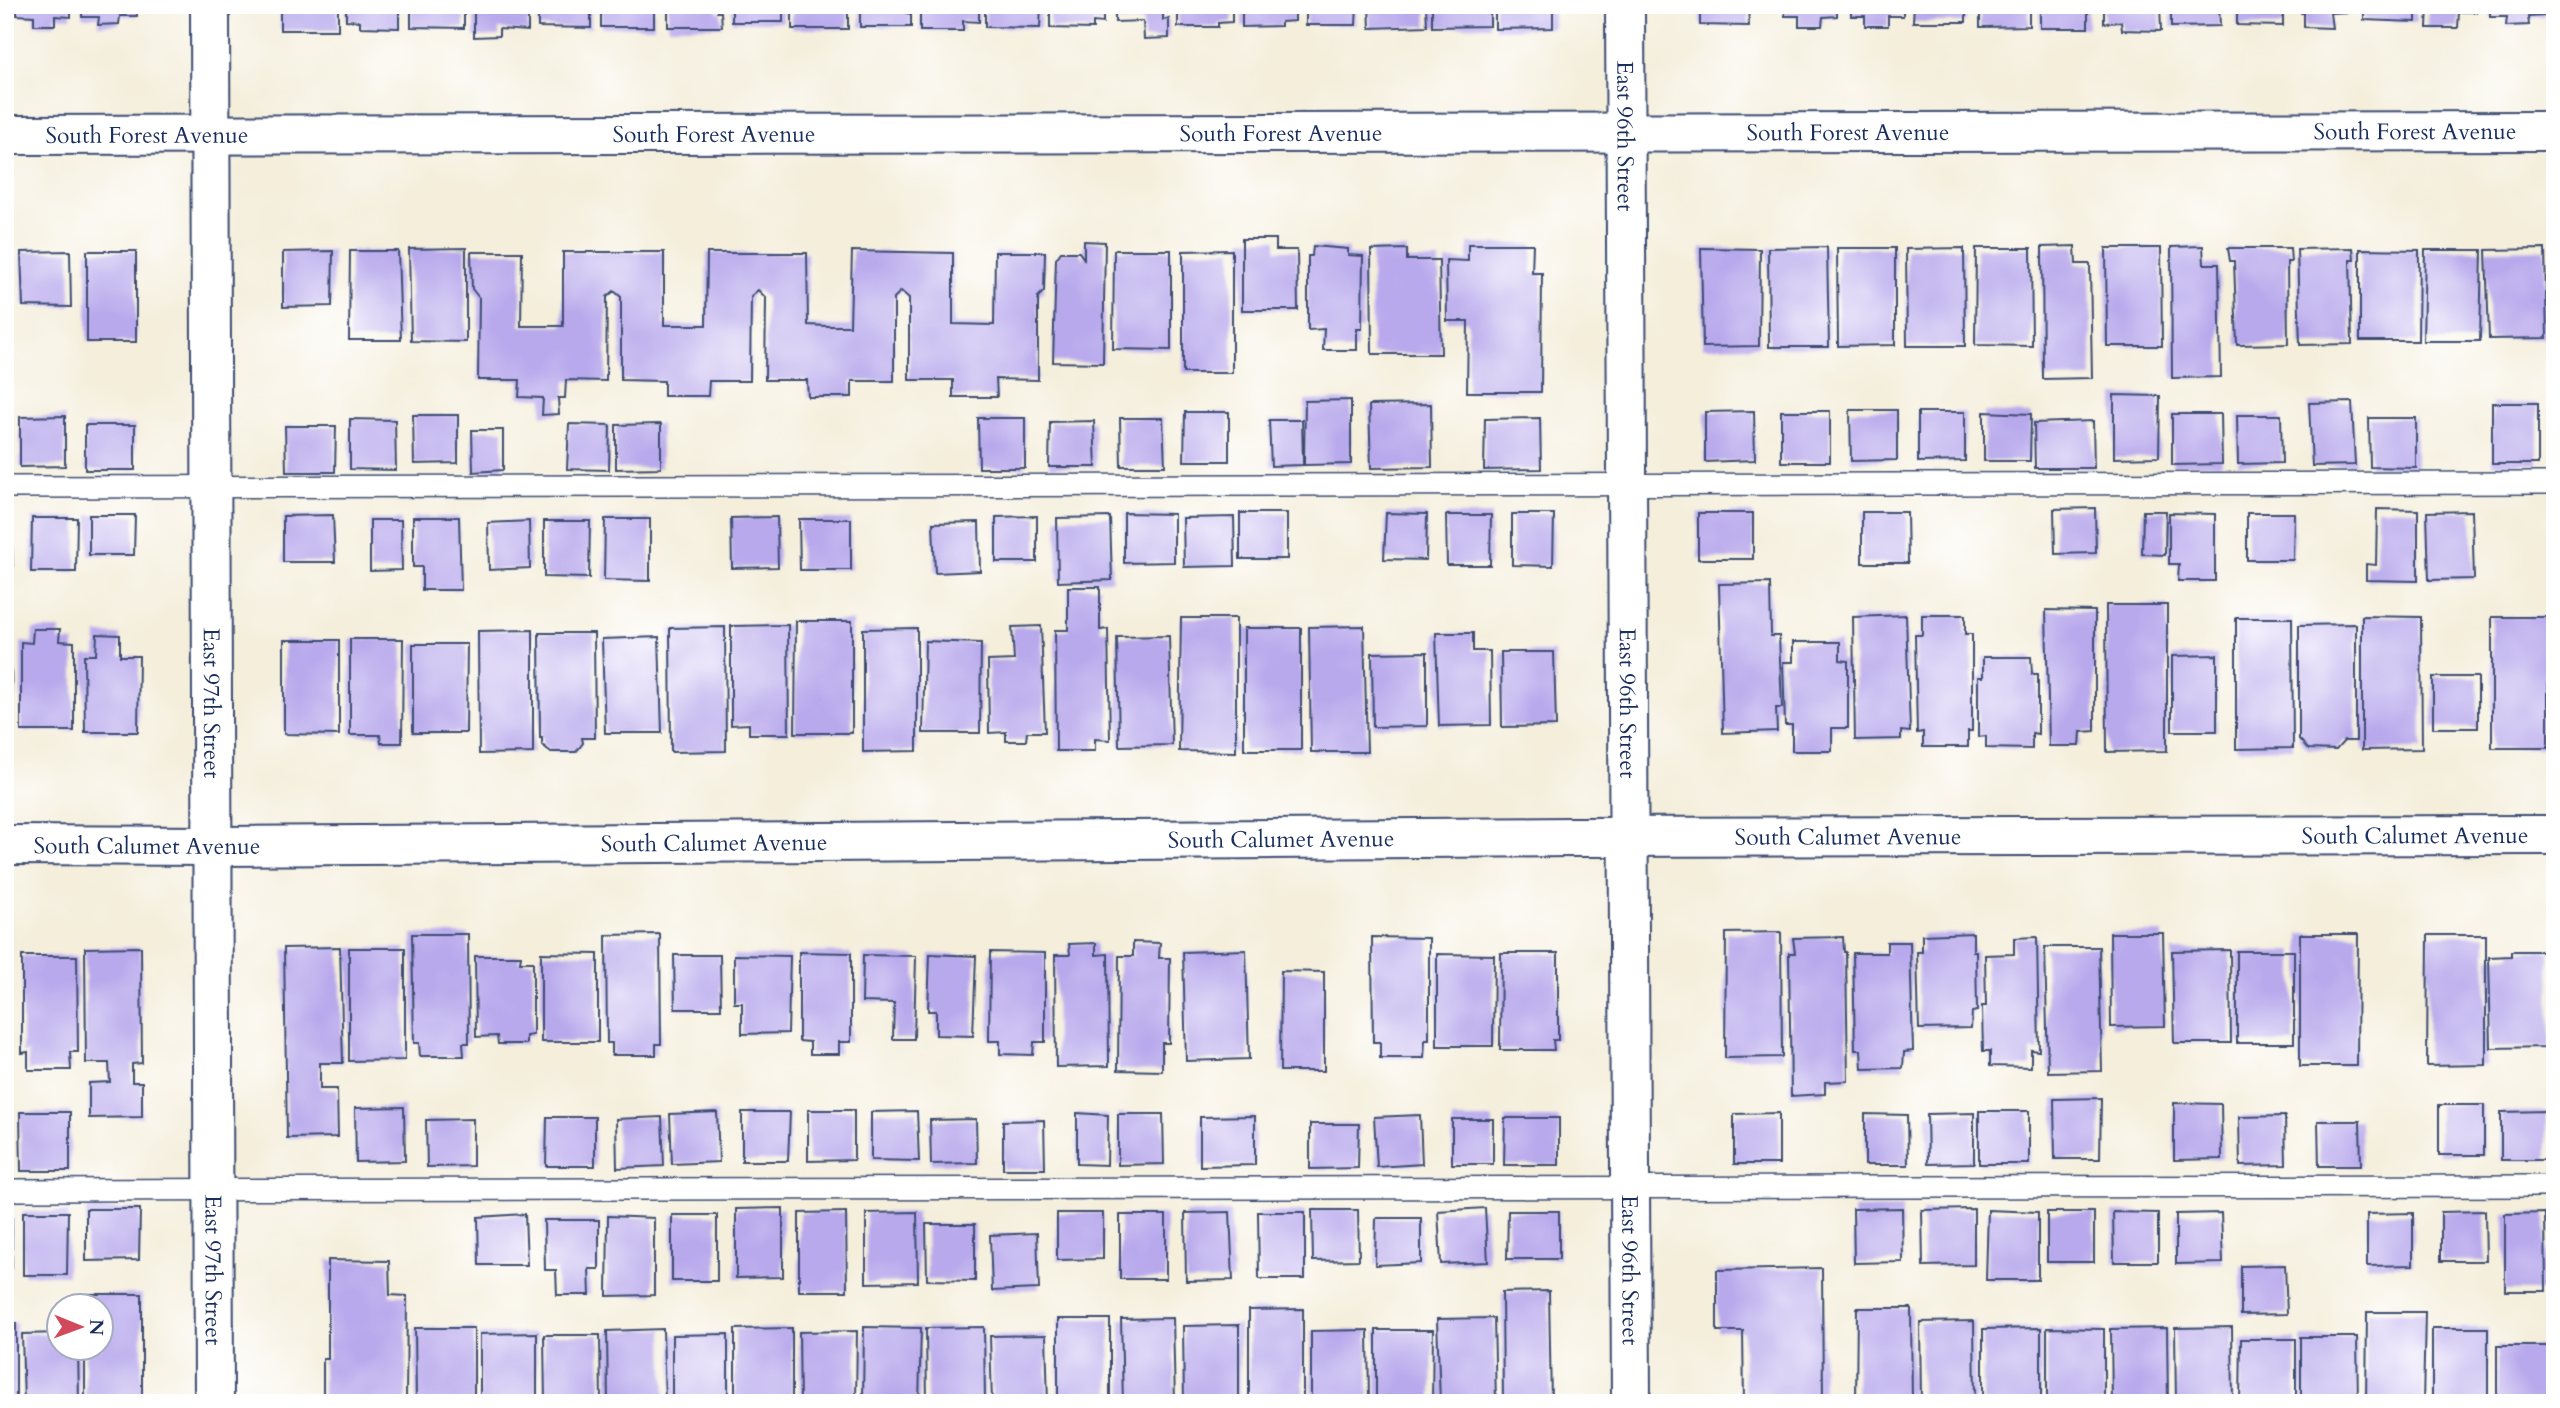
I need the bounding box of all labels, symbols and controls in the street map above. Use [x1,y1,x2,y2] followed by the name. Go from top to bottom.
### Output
[1609,61,1641,211] street label: East 96th Street
[2314,116,2516,147] street label: South Forest Avenue
[1747,117,1949,148] street label: South Forest Avenue
[1180,118,1382,149] street label: South Forest Avenue
[613,119,815,150] street label: South Forest Avenue
[46,120,248,151] street label: South Forest Avenue
[196,628,227,778] street label: East 97th Street
[1612,628,1643,778] street label: East 96th Street
[2302,820,2528,852] street label: South Calumet Avenue
[1735,821,1961,853] street label: South Calumet Avenue
[1168,823,1394,856] street label: South Calumet Avenue
[601,827,827,859] street label: South Calumet Avenue
[34,830,260,862] street label: South Calumet Avenue
[197,1195,229,1345] street label: East 97th Street
[1614,1195,1646,1345] street label: East 96th Street
[46,1292,116,1362] north arrow
[83,1319,109,1336] text: N

